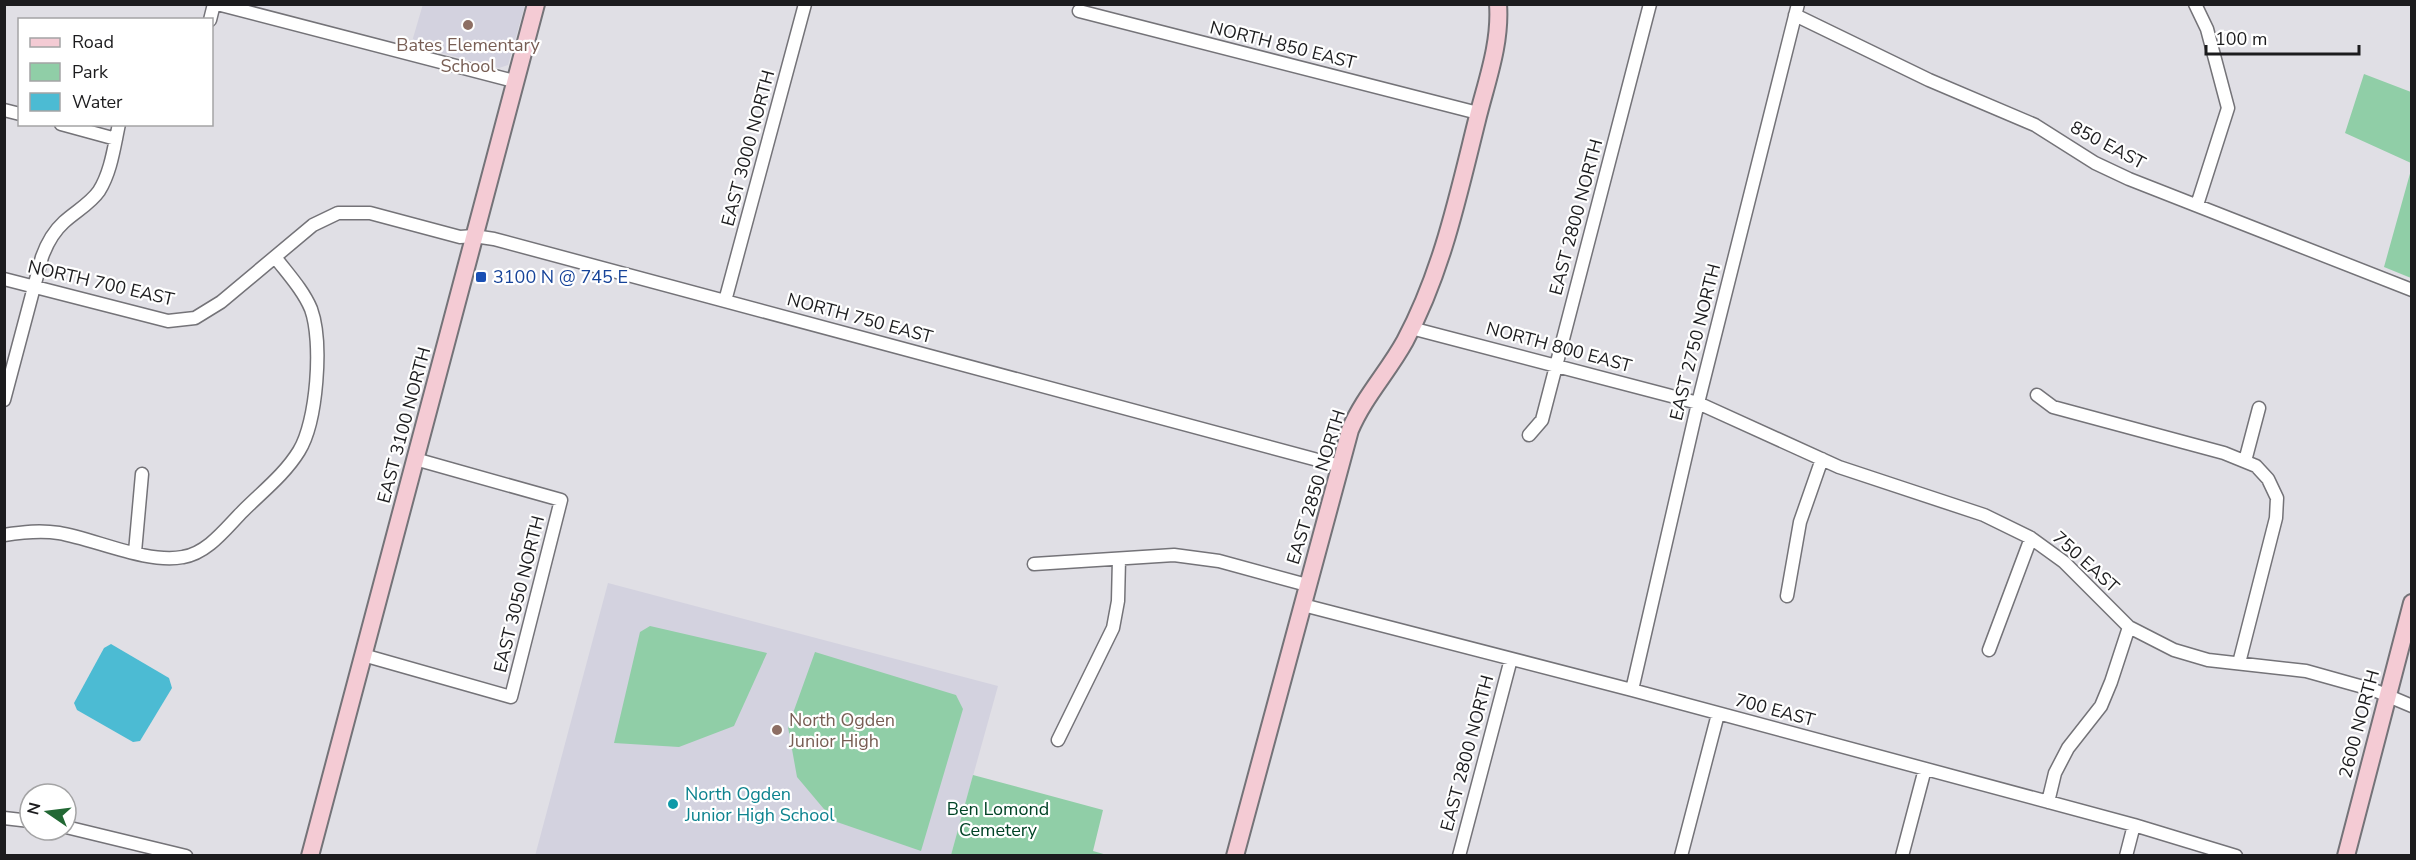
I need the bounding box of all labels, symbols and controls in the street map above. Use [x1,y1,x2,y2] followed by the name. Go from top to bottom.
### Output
[1207,15,1359,75] street label: NORTH 850 EAST
[18,18,213,126] legend
[461,18,475,32] marker: Bates Elementary School
[2206,18,2359,56] scale bar
[2215,27,2267,51] text: 100 m
[72,30,114,54] text: Road
[396,33,540,78] place label: Bates Elementary School
[72,60,109,84] text: Park
[716,67,780,229] street label: EAST 3000 NORTH
[72,90,123,114] text: Water
[2066,115,2150,175] street label: 850 EAST
[1544,136,1608,298] street label: EAST 2800 NORTH
[25,254,177,312] street label: NORTH 700 EAST
[1664,261,1726,423] street label: EAST 2750 NORTH
[493,265,628,289] place label: 3100 N @ 745 E
[474,270,488,284] marker: 3100 N @ 745 E
[785,287,936,349] street label: NORTH 750 EAST
[1484,316,1635,378] street label: NORTH 800 EAST
[372,344,436,506] street label: EAST 3100 NORTH
[1281,407,1351,567] street label: EAST 2850 NORTH
[488,513,550,675] street label: EAST 3050 NORTH
[2048,526,2125,598] street label: 750 EAST
[2333,667,2385,781] street label: 2600 NORTH
[1435,672,1499,834] street label: EAST 2800 NORTH
[1732,688,1818,732] street label: 700 EAST
[788,708,895,753] place label: North Ogden Junior High
[770,723,784,737] marker: North Ogden Junior High
[18,782,78,842] north arrow
[684,782,835,827] place label: North Ogden Junior High School
[666,797,680,811] marker: North Ogden Junior High School
[947,797,1049,842] park label: Ben Lomond Cemetery
[22,800,47,817] text: N

